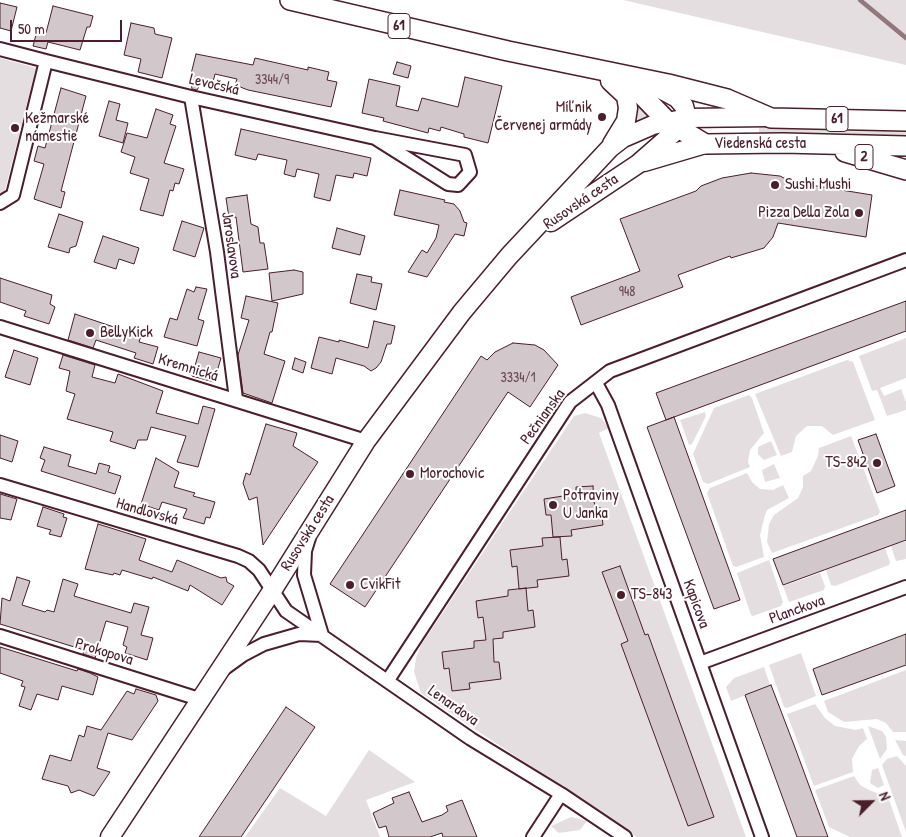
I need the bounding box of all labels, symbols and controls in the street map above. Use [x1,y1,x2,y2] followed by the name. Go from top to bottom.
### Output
[12,10,125,42] scale bar
[388,14,410,38] road number: 61
[18,18,45,39] text: 50 m
[187,70,241,100] street label: Levočská
[255,72,289,88] house number: 3344/9
[494,98,592,136] place label: Míľnik Červenej armády
[826,106,848,132] road number: 61
[25,109,89,147] place label: Kežmarské námestie
[596,111,608,123] marker: Míľnik Červenej armády
[9,122,21,134] marker: Kežmarské námestie
[714,134,806,154] street label: Viedenská cesta
[855,144,873,170] road number: 2
[540,170,622,234] street label: Rusovská cesta
[785,175,851,195] place label: Sushi Mushi
[769,179,781,191] marker: Sushi Mushi
[758,203,849,223] place label: Pizza Della Zola
[853,207,865,219] marker: Pizza Della Zola
[217,210,245,280] street label: Jaroslavova
[619,284,635,300] house number: 948
[100,323,153,343] place label: BellyKick
[84,327,96,339] marker: BellyKick
[156,350,220,386] street label: Kremnická
[500,370,536,386] house number: 3334/1
[517,386,569,448] street label: Pečnianska
[825,453,867,473] place label: TS-842
[871,457,883,469] marker: TS-842
[420,464,484,484] place label: Morochovic
[404,468,416,480] marker: Morochovic
[563,486,619,524] place label: Potraviny U Janka
[277,491,339,575] street label: Rusovská cesta
[114,494,180,530] street label: Handlovská
[547,499,559,511] marker: Potraviny U Janka
[360,575,400,595] place label: CvikFit
[678,577,714,631] street label: Kapicova
[344,579,356,591] marker: CvikFit
[631,585,672,605] place label: TS-843
[615,589,627,601] marker: TS-843
[767,591,827,629] street label: Planckova
[73,634,135,670] street label: Prokopova
[424,682,482,730] street label: Lenardova
[846,777,896,827] north arrow
[875,789,895,803] text: N

